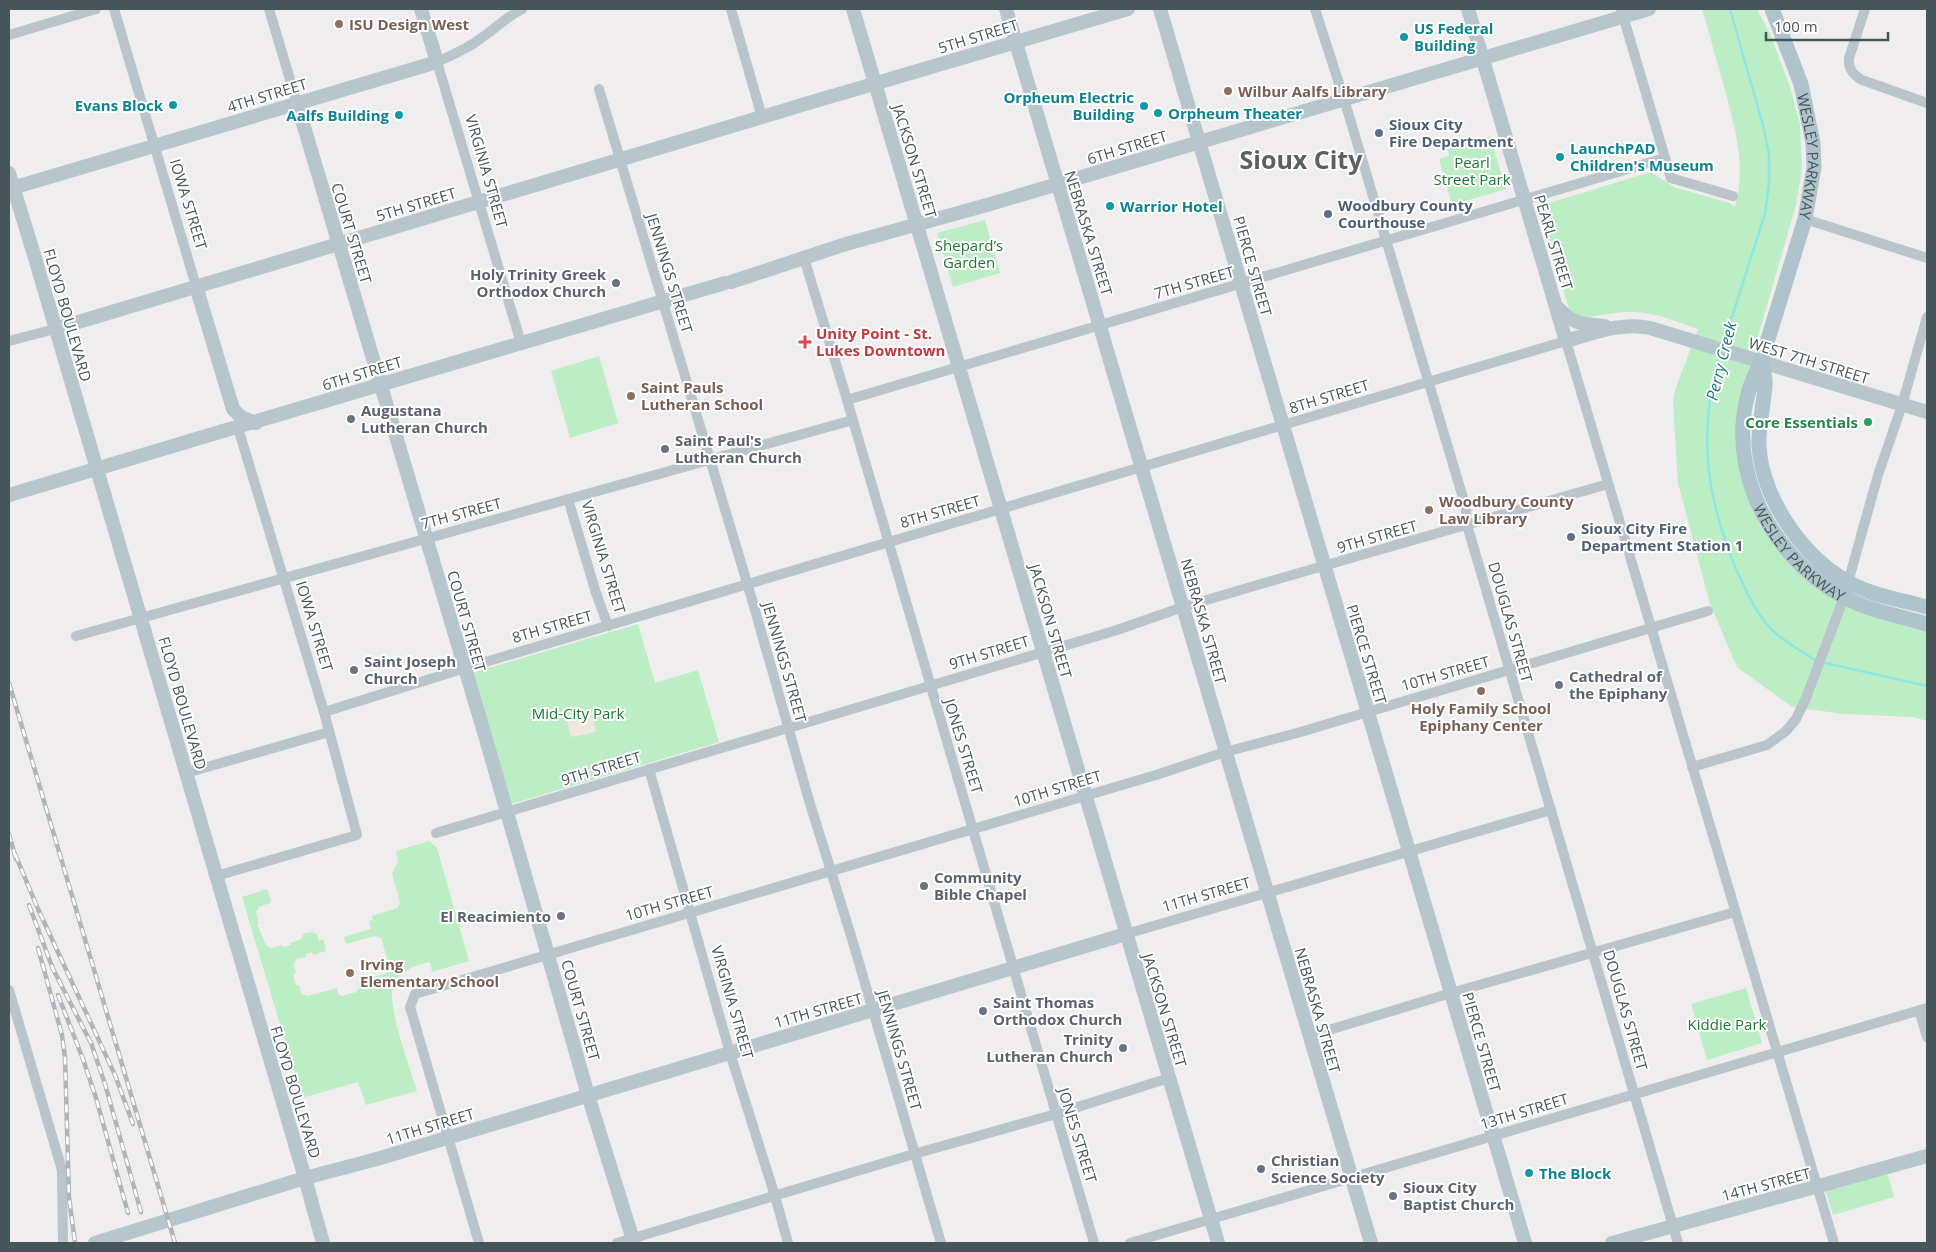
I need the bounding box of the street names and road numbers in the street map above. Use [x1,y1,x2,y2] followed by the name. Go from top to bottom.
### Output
[936,14,1021,58] street label: 5TH STREET
[225,73,310,117] street label: 4TH STREET
[1793,92,1824,222] street label: WESLEY PARKWAY
[888,100,942,221] street label: JACKSON STREET
[461,112,513,231] street label: VIRGINIA STREET
[1085,125,1170,169] street label: 6TH STREET
[166,156,212,252] street label: IOWA STREET
[1061,168,1118,299] street label: NEBRASKA STREET
[327,180,377,286] street label: COURT STREET
[374,182,459,226] street label: 5TH STREET
[1530,192,1578,293] street label: PEARL STREET
[642,209,698,336] street label: JENNINGS STREET
[1229,214,1277,319] street label: PIERCE STREET
[39,246,97,384] street label: FLOYD BOULEVARD
[1152,261,1237,303] street label: 7TH STREET
[1746,332,1872,388] street label: WEST 7TH STREET
[320,351,405,395] street label: 6TH STREET
[1287,374,1372,418] street label: 8TH STREET
[898,490,983,532] street label: 8TH STREET
[419,492,504,533] street label: 7TH STREET
[577,498,631,617] street label: VIRGINIA STREET
[1749,500,1849,606] street label: WESLEY PARKWAY
[1335,515,1420,557] street label: 9TH STREET
[1177,556,1232,687] street label: NEBRASKA STREET
[1484,559,1538,685] street label: DOUGLAS STREET
[1025,560,1077,681] street label: JACKSON STREET
[443,568,491,675] street label: COURT STREET
[292,578,338,674] street label: IOWA STREET
[758,598,812,725] street label: JENNINGS STREET
[1342,602,1392,707] street label: PIERCE STREET
[510,605,595,647] street label: 8TH STREET
[947,630,1032,674] street label: 9TH STREET
[154,634,212,772] street label: FLOYD BOULEVARD
[1398,651,1492,695] street label: 10TH STREET
[940,694,988,797] street label: JONES STREET
[559,746,644,790] street label: 9TH STREET
[1011,765,1104,811] street label: 10TH STREET
[1159,872,1253,916] street label: 11TH STREET
[622,881,716,925] street label: 10TH STREET
[707,943,759,1062] street label: VIRGINIA STREET
[1291,945,1346,1076] street label: NEBRASKA STREET
[1599,947,1653,1073] street label: DOUGLAS STREET
[1138,949,1192,1070] street label: JACKSON STREET
[557,957,605,1064] street label: COURT STREET
[873,986,927,1113] street label: JENNINGS STREET
[771,988,865,1032] street label: 11TH STREET
[1458,990,1506,1095] street label: PIERCE STREET
[266,1023,326,1161] street label: FLOYD BOULEVARD
[1054,1083,1102,1186] street label: JONES STREET
[1478,1088,1571,1134] street label: 13TH STREET
[384,1103,477,1149] street label: 11TH STREET
[1719,1162,1813,1205] street label: 14TH STREET

